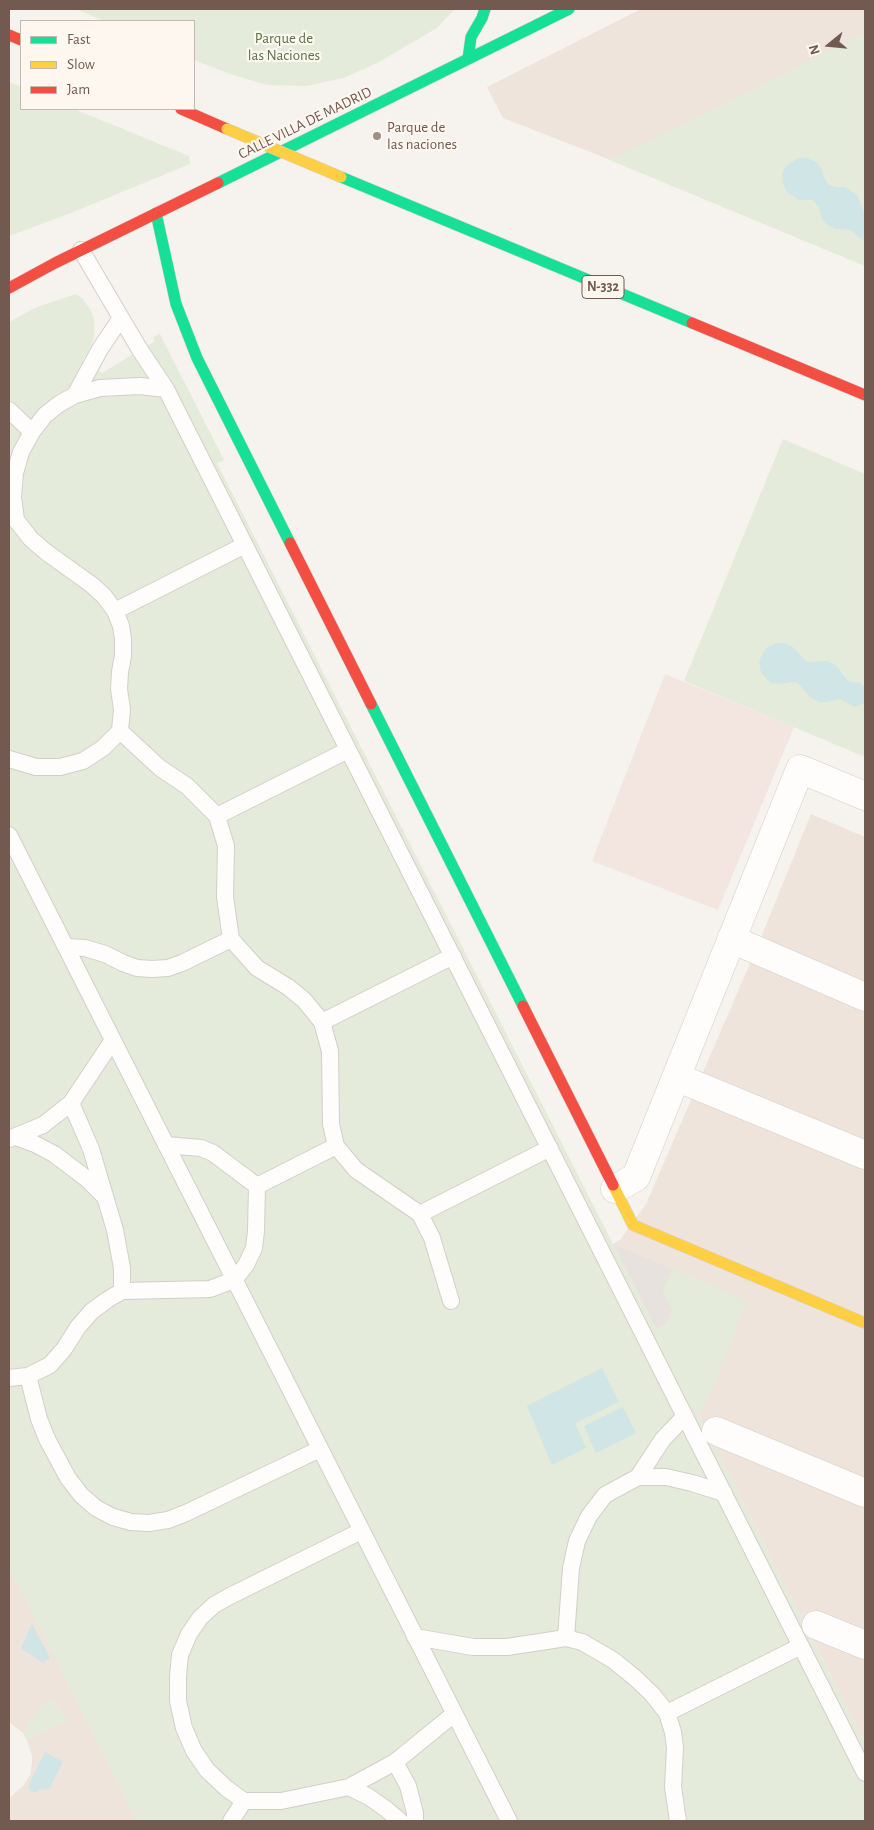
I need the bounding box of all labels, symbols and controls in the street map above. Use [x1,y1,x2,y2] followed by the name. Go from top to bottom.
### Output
[20,20,195,110] legend
[804,20,854,70] north arrow
[248,29,320,64] park label: Parque de las Naciones
[67,32,90,47] text: Fast
[807,43,823,56] text: N
[67,57,95,72] text: Slow
[67,82,90,97] text: Jam
[235,83,375,163] street label: CALLE VILLA DE MADRID
[387,118,457,153] place label: Parque de las naciones
[371,130,383,142] marker: Parque de las naciones
[582,276,624,298] road number: N-332

